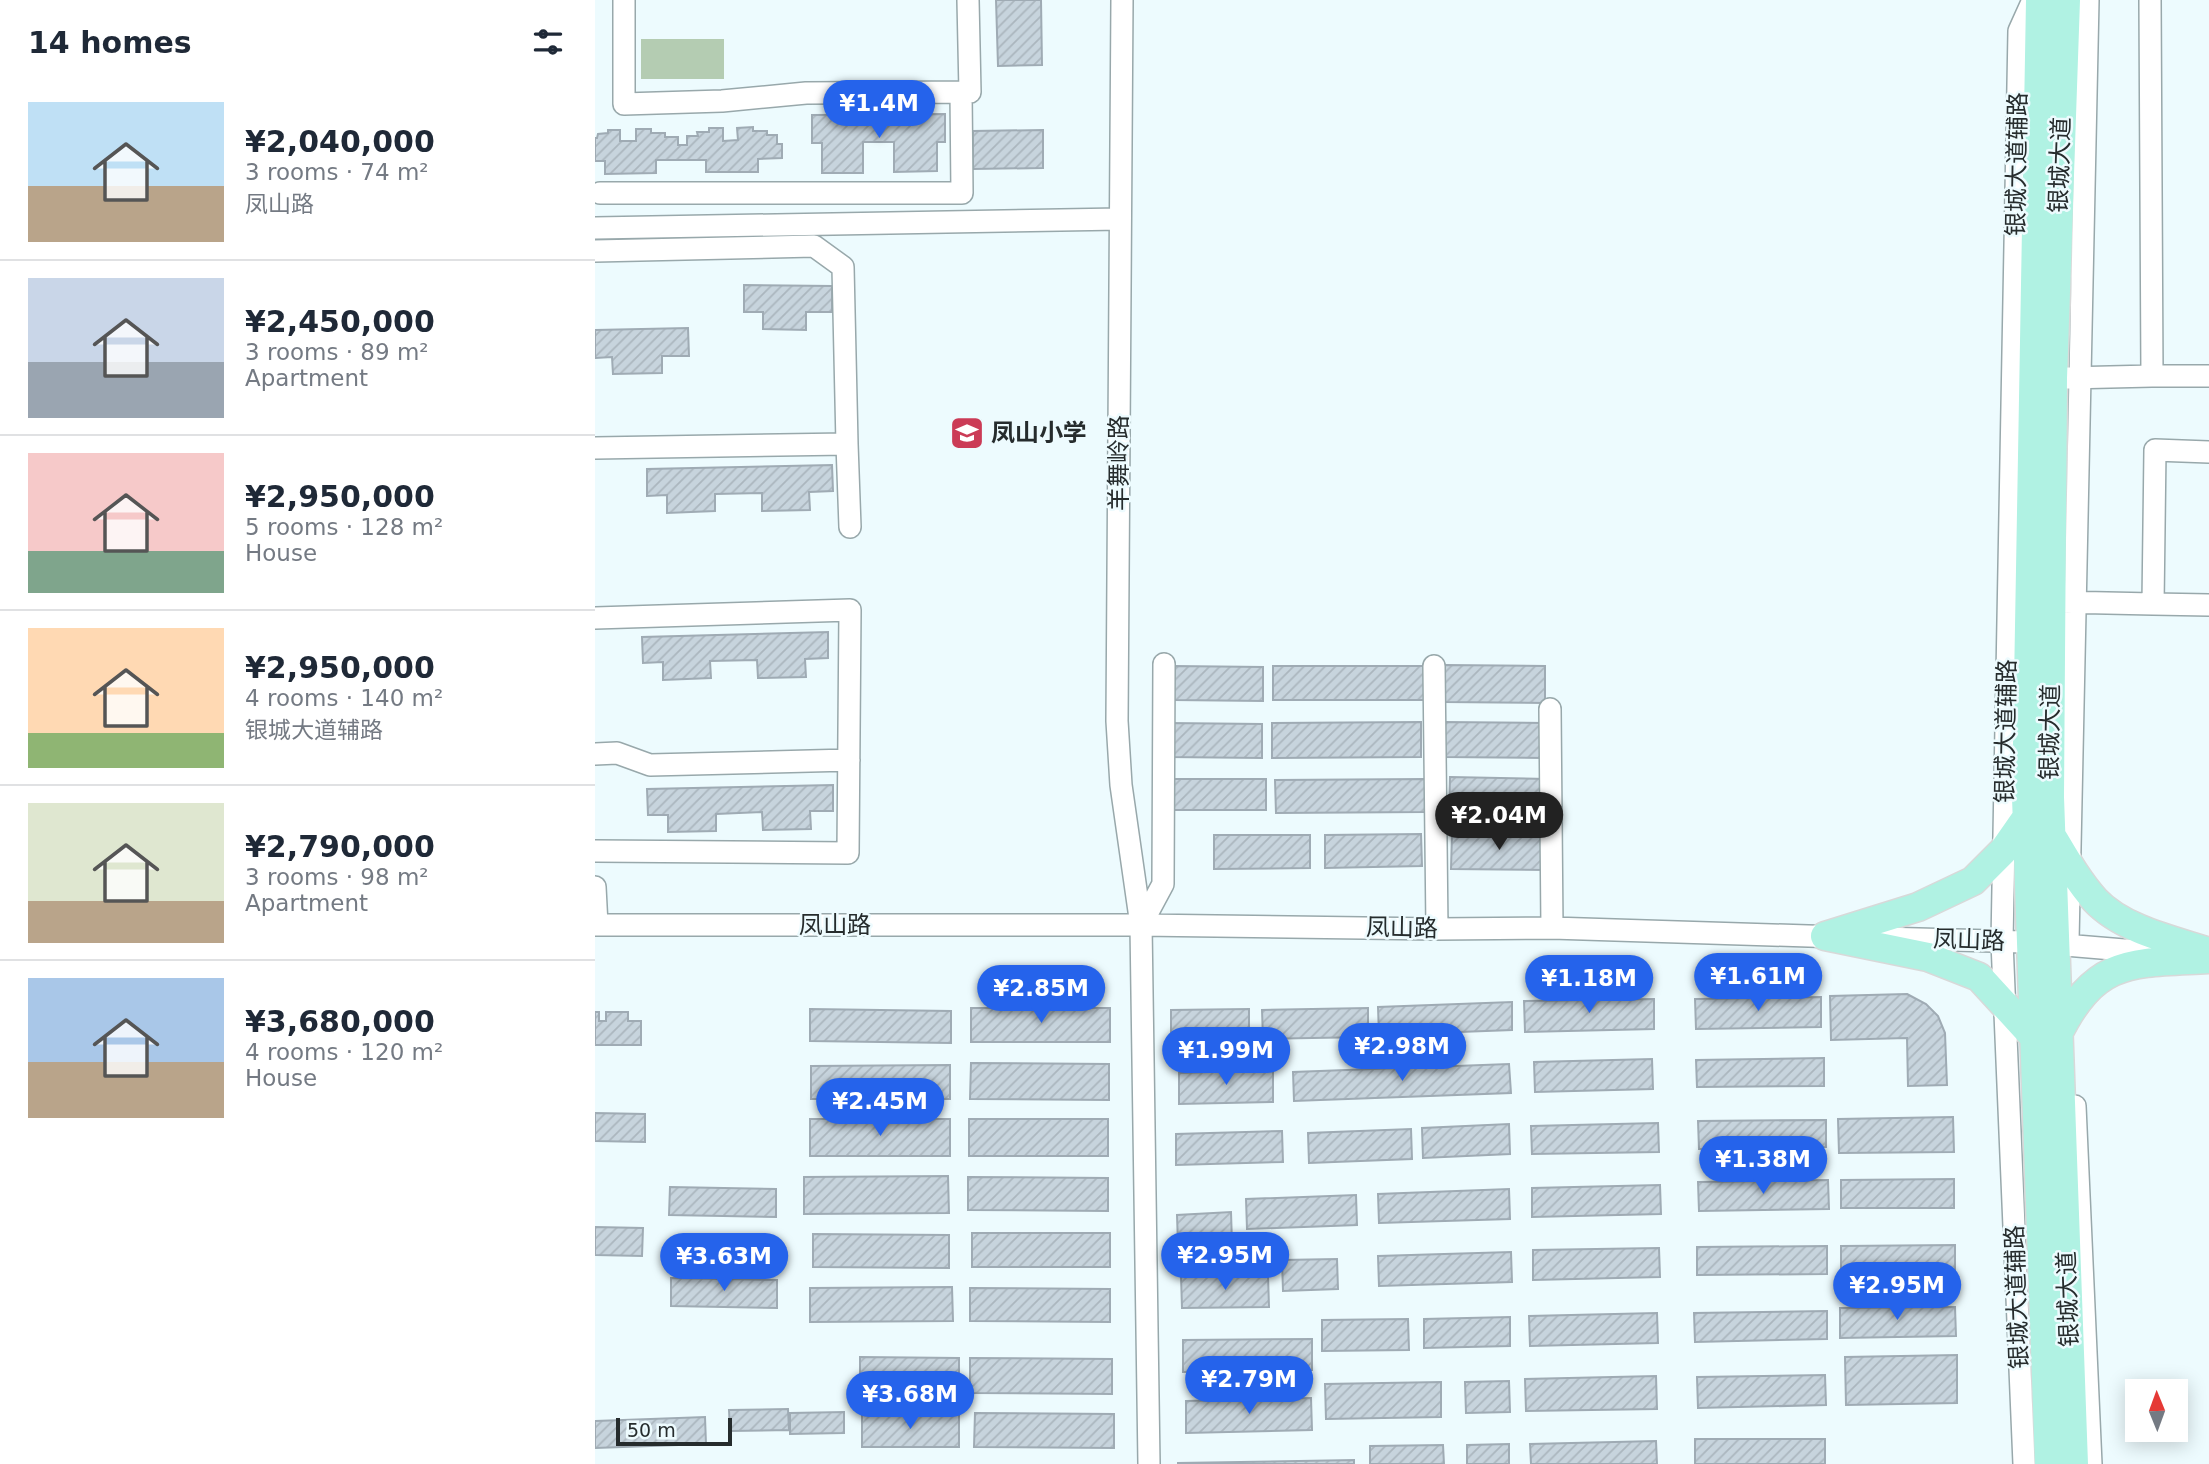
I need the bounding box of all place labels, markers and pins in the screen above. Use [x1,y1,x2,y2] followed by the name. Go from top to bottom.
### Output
[830,80,928,140] pin: ¥1.4M
[948,414,986,452] school or university icon: 凤山小学
[991,419,1087,447] place label: 凤山小学
[1442,792,1556,852] pin: ¥2.04M
[1701,954,1815,1013] pin: ¥1.61M
[1532,956,1646,1015] pin: ¥1.18M
[984,965,1098,1025] pin: ¥2.85M
[1345,1024,1459,1083] pin: ¥2.98M
[1169,1028,1283,1087] pin: ¥1.99M
[823,1078,937,1138] pin: ¥2.45M
[1706,1136,1820,1196] pin: ¥1.38M
[1168,1232,1282,1292] pin: ¥2.95M
[667,1234,781,1293] pin: ¥3.63M
[1840,1262,1954,1322] pin: ¥2.95M
[1192,1356,1306,1416] pin: ¥2.79M
[853,1372,967,1431] pin: ¥3.68M

